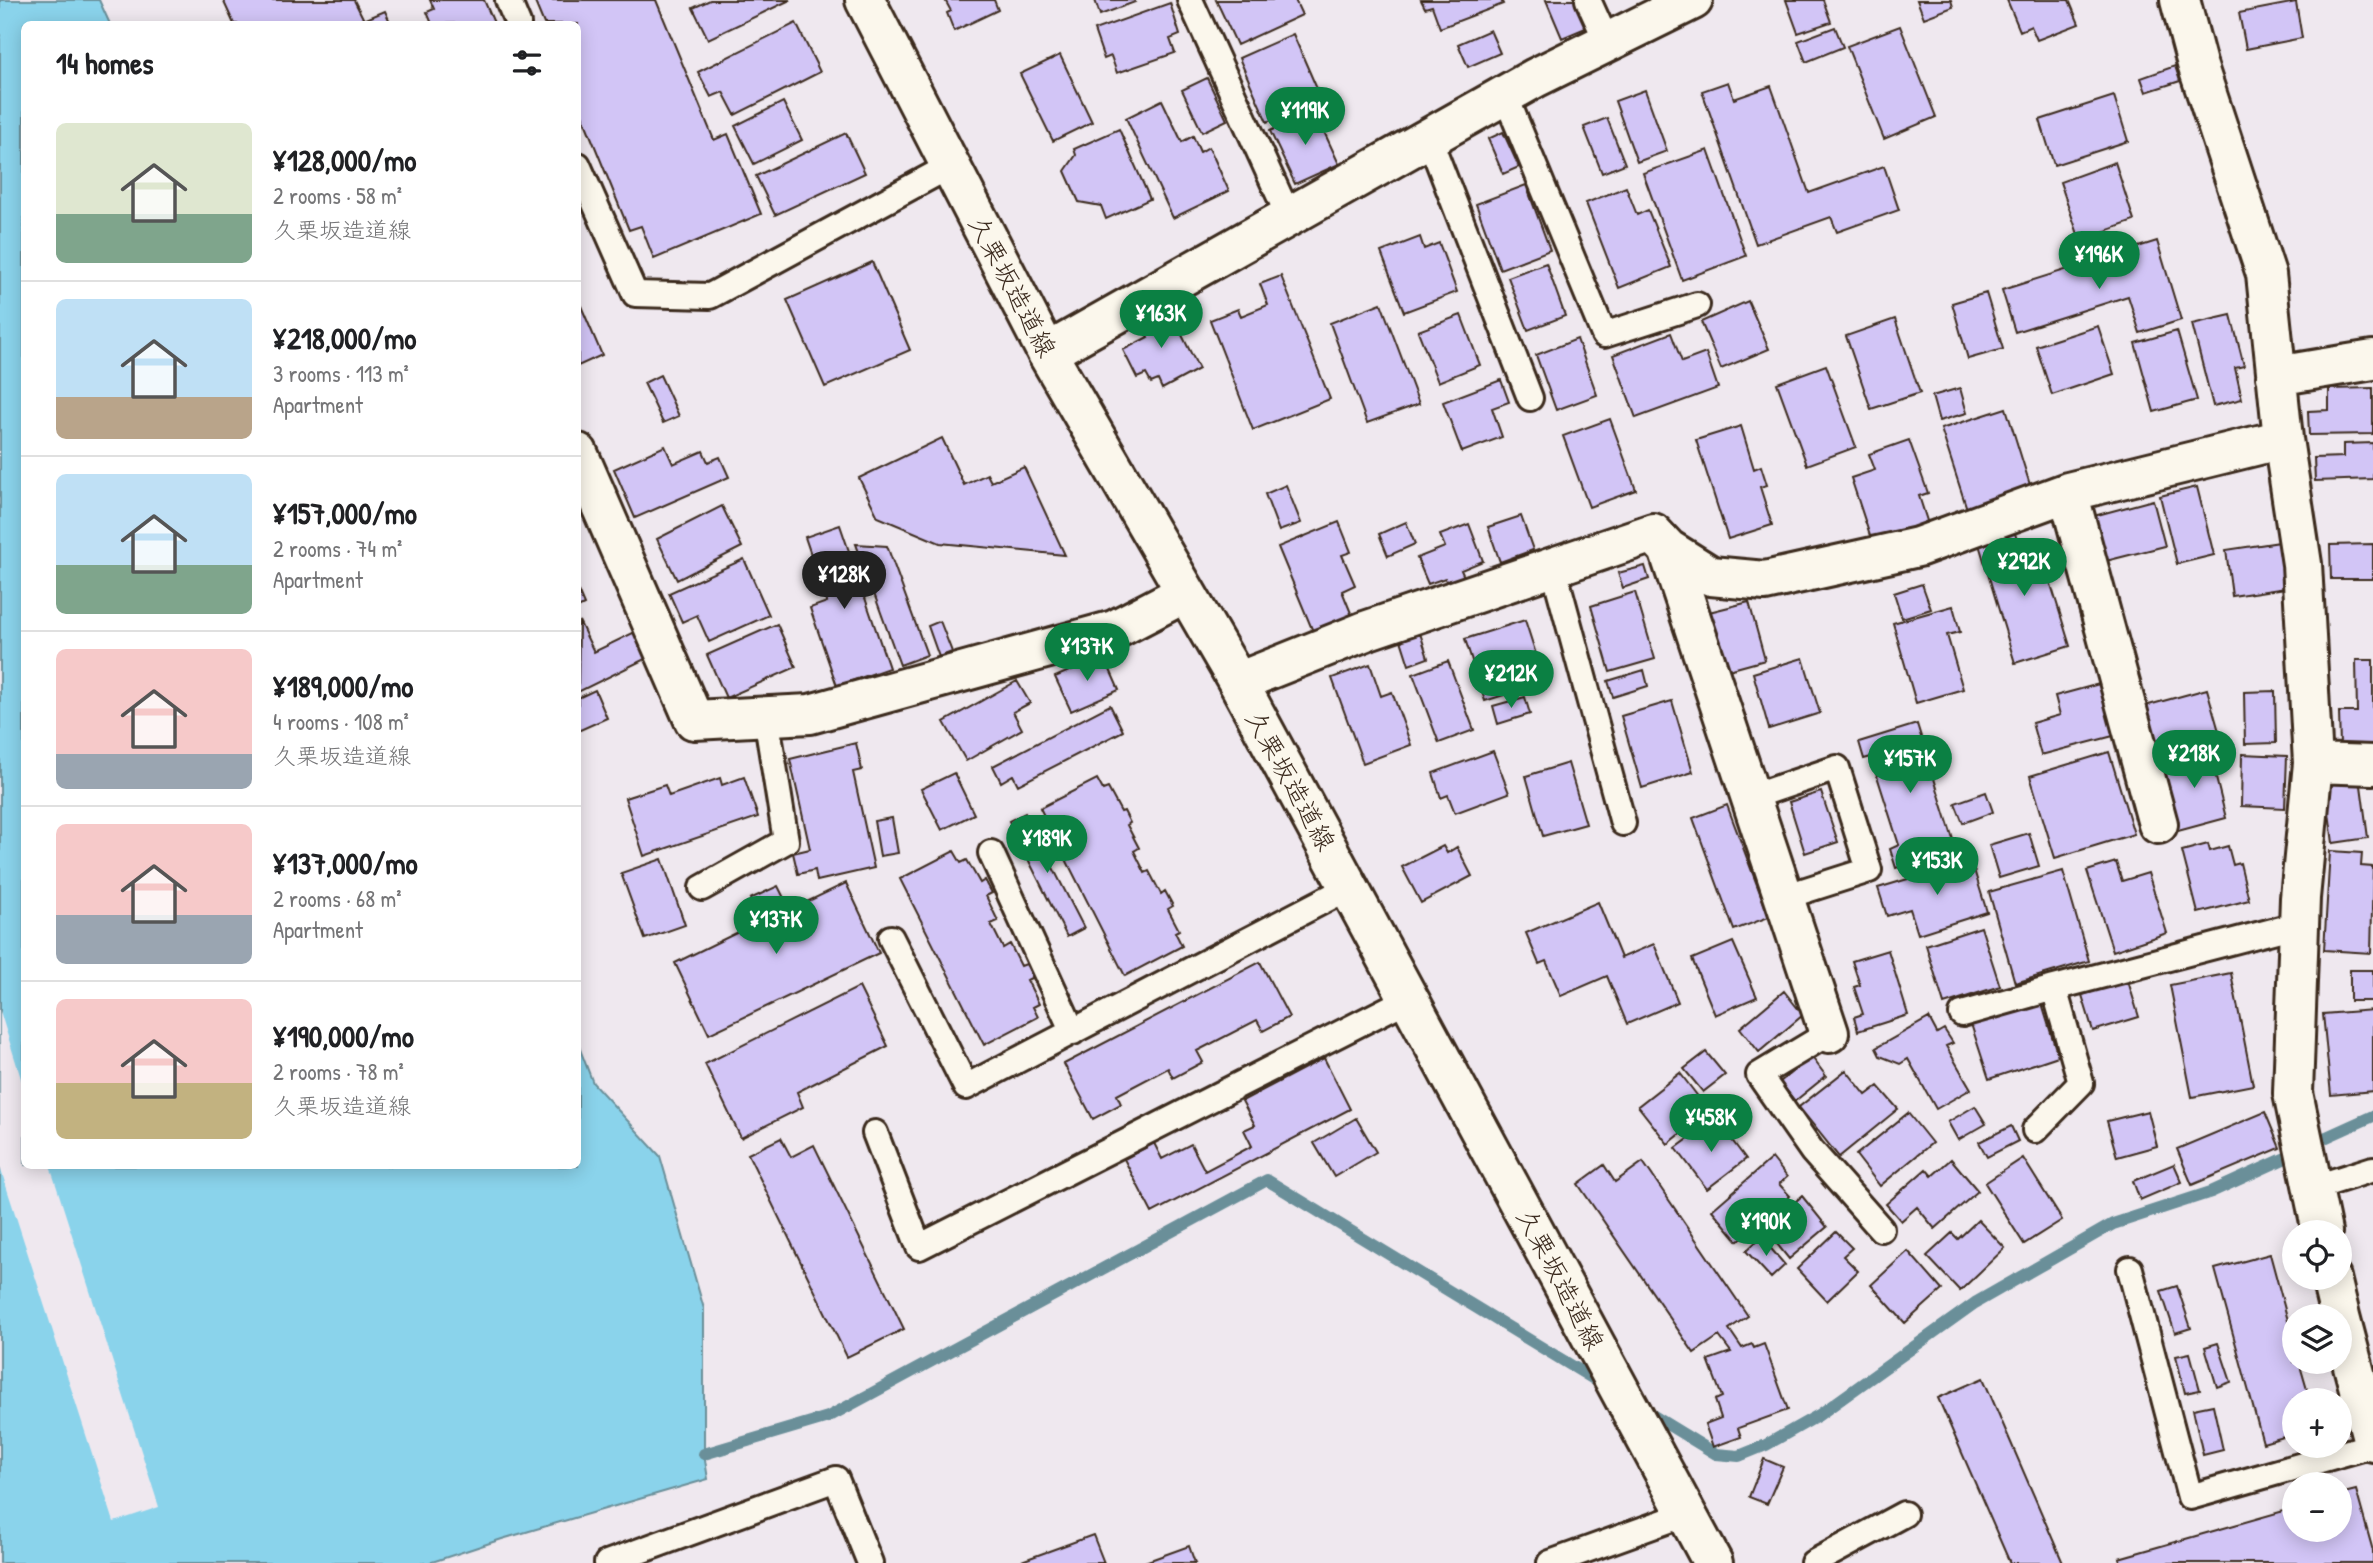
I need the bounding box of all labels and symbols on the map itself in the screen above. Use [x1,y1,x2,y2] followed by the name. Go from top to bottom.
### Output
[1256,88,1354,147] pin: ¥119K
[961,209,1065,363] street label: 久栗坂造道線
[2050,232,2148,291] pin: ¥196K
[1112,290,1210,350] pin: ¥163K
[1975,538,2073,598] pin: ¥292K
[795,552,893,611] pin: ¥128K
[1038,624,1136,683] pin: ¥137K
[1462,650,1560,710] pin: ¥212K
[1238,703,1344,857] street label: 久栗坂造道線
[2145,730,2243,790] pin: ¥218K
[1861,736,1959,795] pin: ¥157K
[998,816,1096,875] pin: ¥189K
[1888,838,1986,897] pin: ¥153K
[727,897,825,956] pin: ¥137K
[1662,1094,1760,1154] pin: ¥458K
[1717,1198,1815,1258] pin: ¥190K
[1509,1202,1613,1356] street label: 久栗坂造道線

